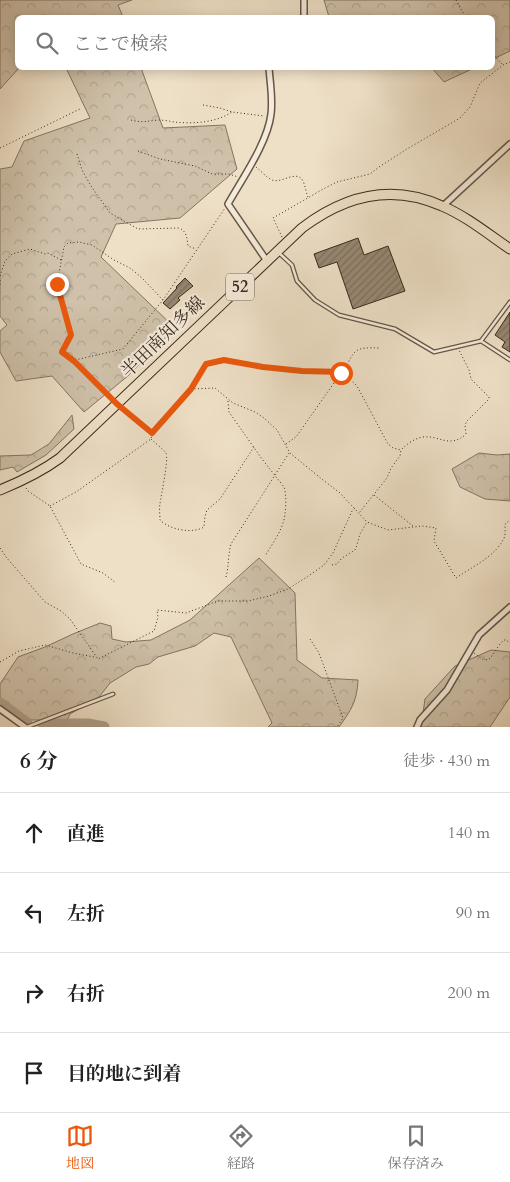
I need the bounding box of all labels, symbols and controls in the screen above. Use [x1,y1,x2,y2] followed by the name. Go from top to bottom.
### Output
[15,15,495,70] search box
[33,29,61,57] icon: search
[73,31,168,57] text: ここで検索
[46,273,69,296] route end
[226,274,254,300] road number: 52
[115,290,211,384] street label: 半田南知多線
[330,362,353,385] route start
[20,747,57,776] text: 6 分
[403,750,490,772] text: 徒歩 · 430 m
[20,819,48,847] icon: ahead
[67,821,105,847] text: 直進
[448,822,490,844] text: 140 m
[20,899,48,927] icon: left
[67,901,105,927] text: 左折
[456,902,490,924] text: 90 m
[20,979,48,1007] icon: right
[67,981,105,1007] text: 右折
[448,982,490,1004] text: 200 m
[20,1059,48,1087] icon: arrive
[67,1061,181,1087] text: 目的地に到着
[66,1122,94,1173] tab: 地図
[227,1122,255,1173] tab: 経路
[388,1122,444,1173] tab: 保存済み

